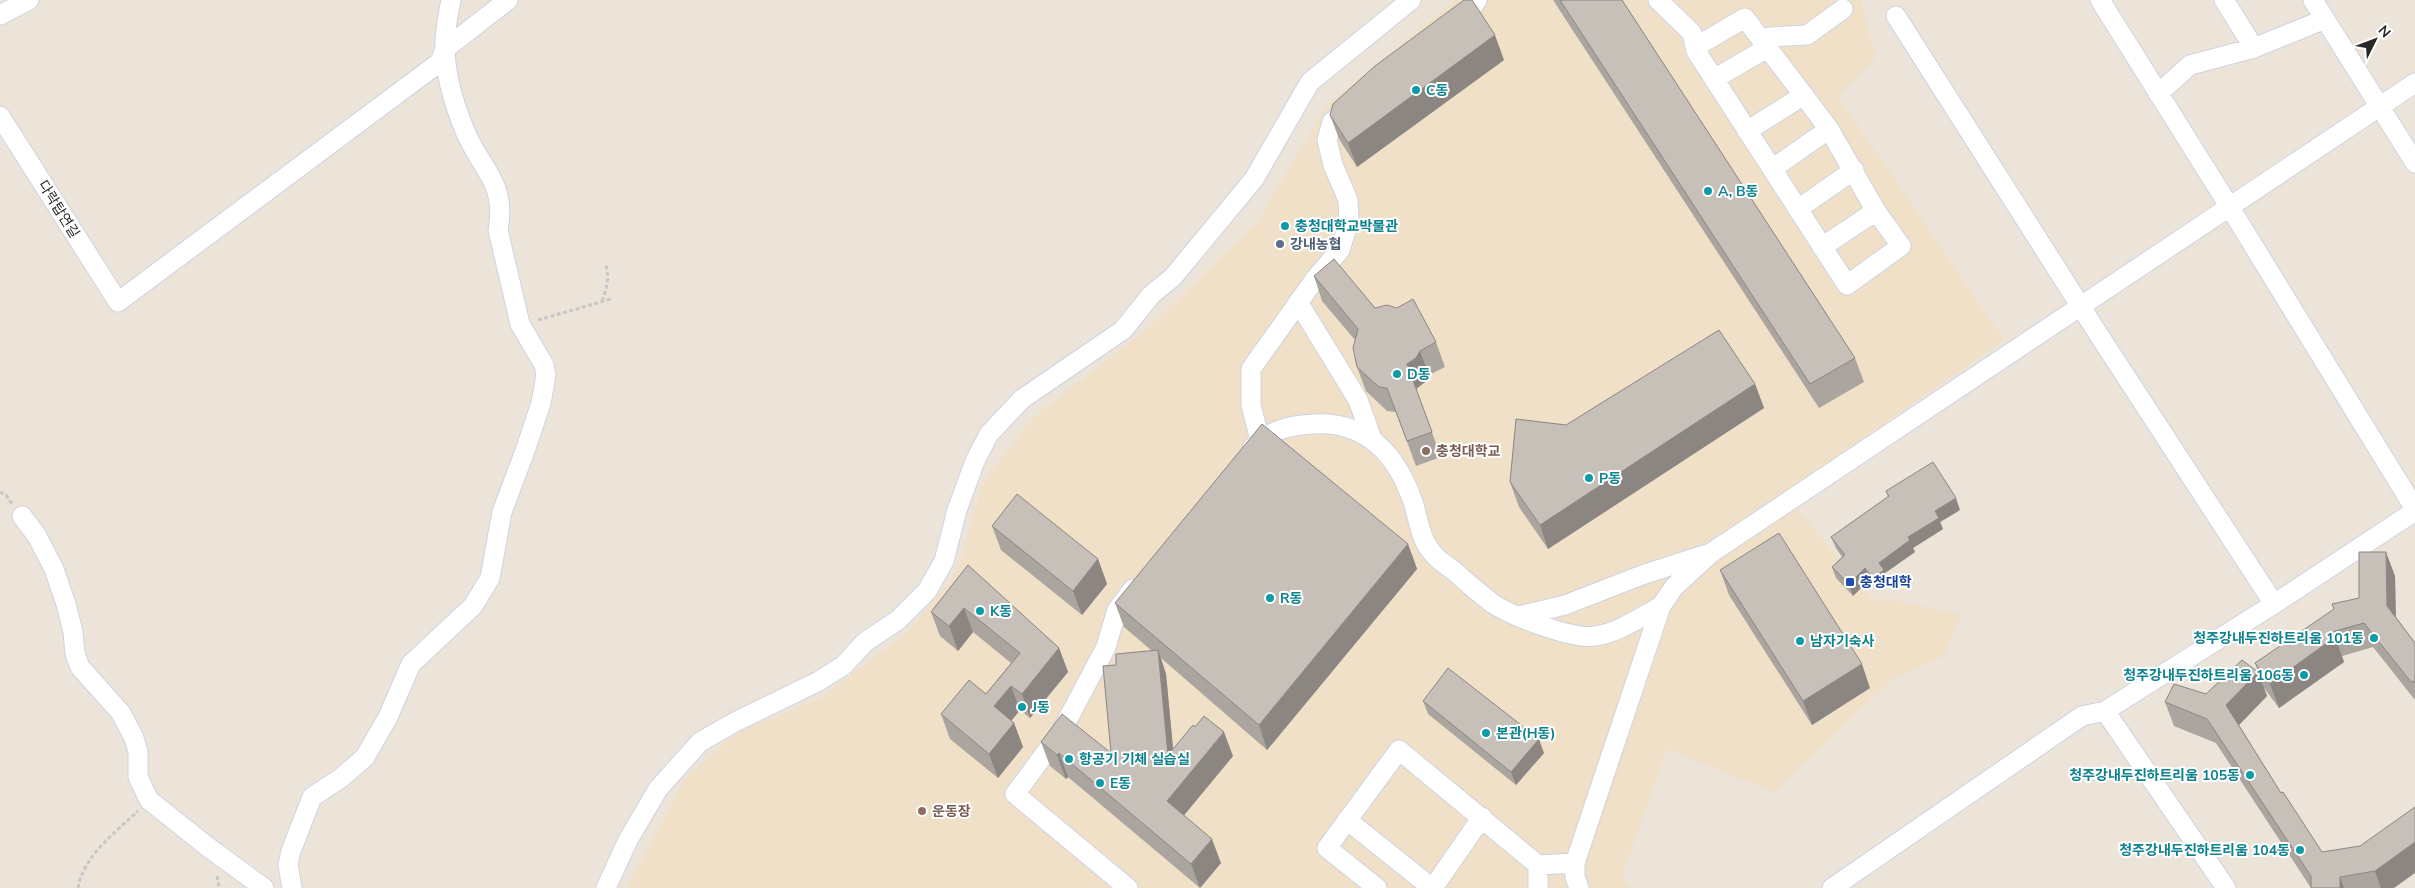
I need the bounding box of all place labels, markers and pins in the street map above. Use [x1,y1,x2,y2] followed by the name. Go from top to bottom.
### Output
[1426,81,1449,100] place label: C동
[1410,84,1422,96] marker: C동
[1718,182,1759,201] place label: A, B동
[1702,185,1714,197] marker: A, B동
[1295,217,1398,236] place label: 충청대학교박물관
[1279,220,1291,232] marker: 충청대학교박물관
[1290,235,1342,254] place label: 강내농협
[1274,238,1286,250] marker: 강내농협
[1407,365,1431,384] place label: D동
[1391,368,1403,380] marker: D동
[1436,442,1501,461] place label: 충청대학교
[1420,445,1432,457] marker: 충청대학교
[1599,469,1621,488] place label: P동
[1583,472,1595,484] marker: P동
[1860,573,1912,592] place label: 충청대학
[1844,576,1856,588] marker: 충청대학
[1280,589,1303,608] place label: R동
[1264,592,1276,604] marker: R동
[990,602,1012,621] place label: K동
[974,605,986,617] marker: K동
[2193,629,2364,648] place label: 청주강내두진하트리움 101동
[1810,632,1875,651] place label: 남자기숙사
[2368,632,2380,644] marker: 청주강내두진하트리움 101동
[1794,635,1806,647] marker: 남자기숙사
[2123,666,2294,685] place label: 청주강내두진하트리움 106동
[2298,669,2310,681] marker: 청주강내두진하트리움 106동
[1031,698,1050,717] place label: J동
[1016,701,1028,713] marker: J동
[1496,724,1556,743] place label: 본관(H동)
[1480,727,1492,739] marker: 본관(H동)
[1079,750,1190,769] place label: 항공기 기체 실습실
[1063,753,1075,765] marker: 항공기 기체 실습실
[2069,766,2240,785] place label: 청주강내두진하트리움 105동
[2244,769,2256,781] marker: 청주강내두진하트리움 105동
[1110,774,1131,793] place label: E동
[1094,777,1106,789] marker: E동
[932,802,971,821] place label: 운동장
[916,805,928,817] marker: 운동장
[2119,841,2290,860] place label: 청주강내두진하트리움 104동
[2294,844,2306,856] marker: 청주강내두진하트리움 104동

